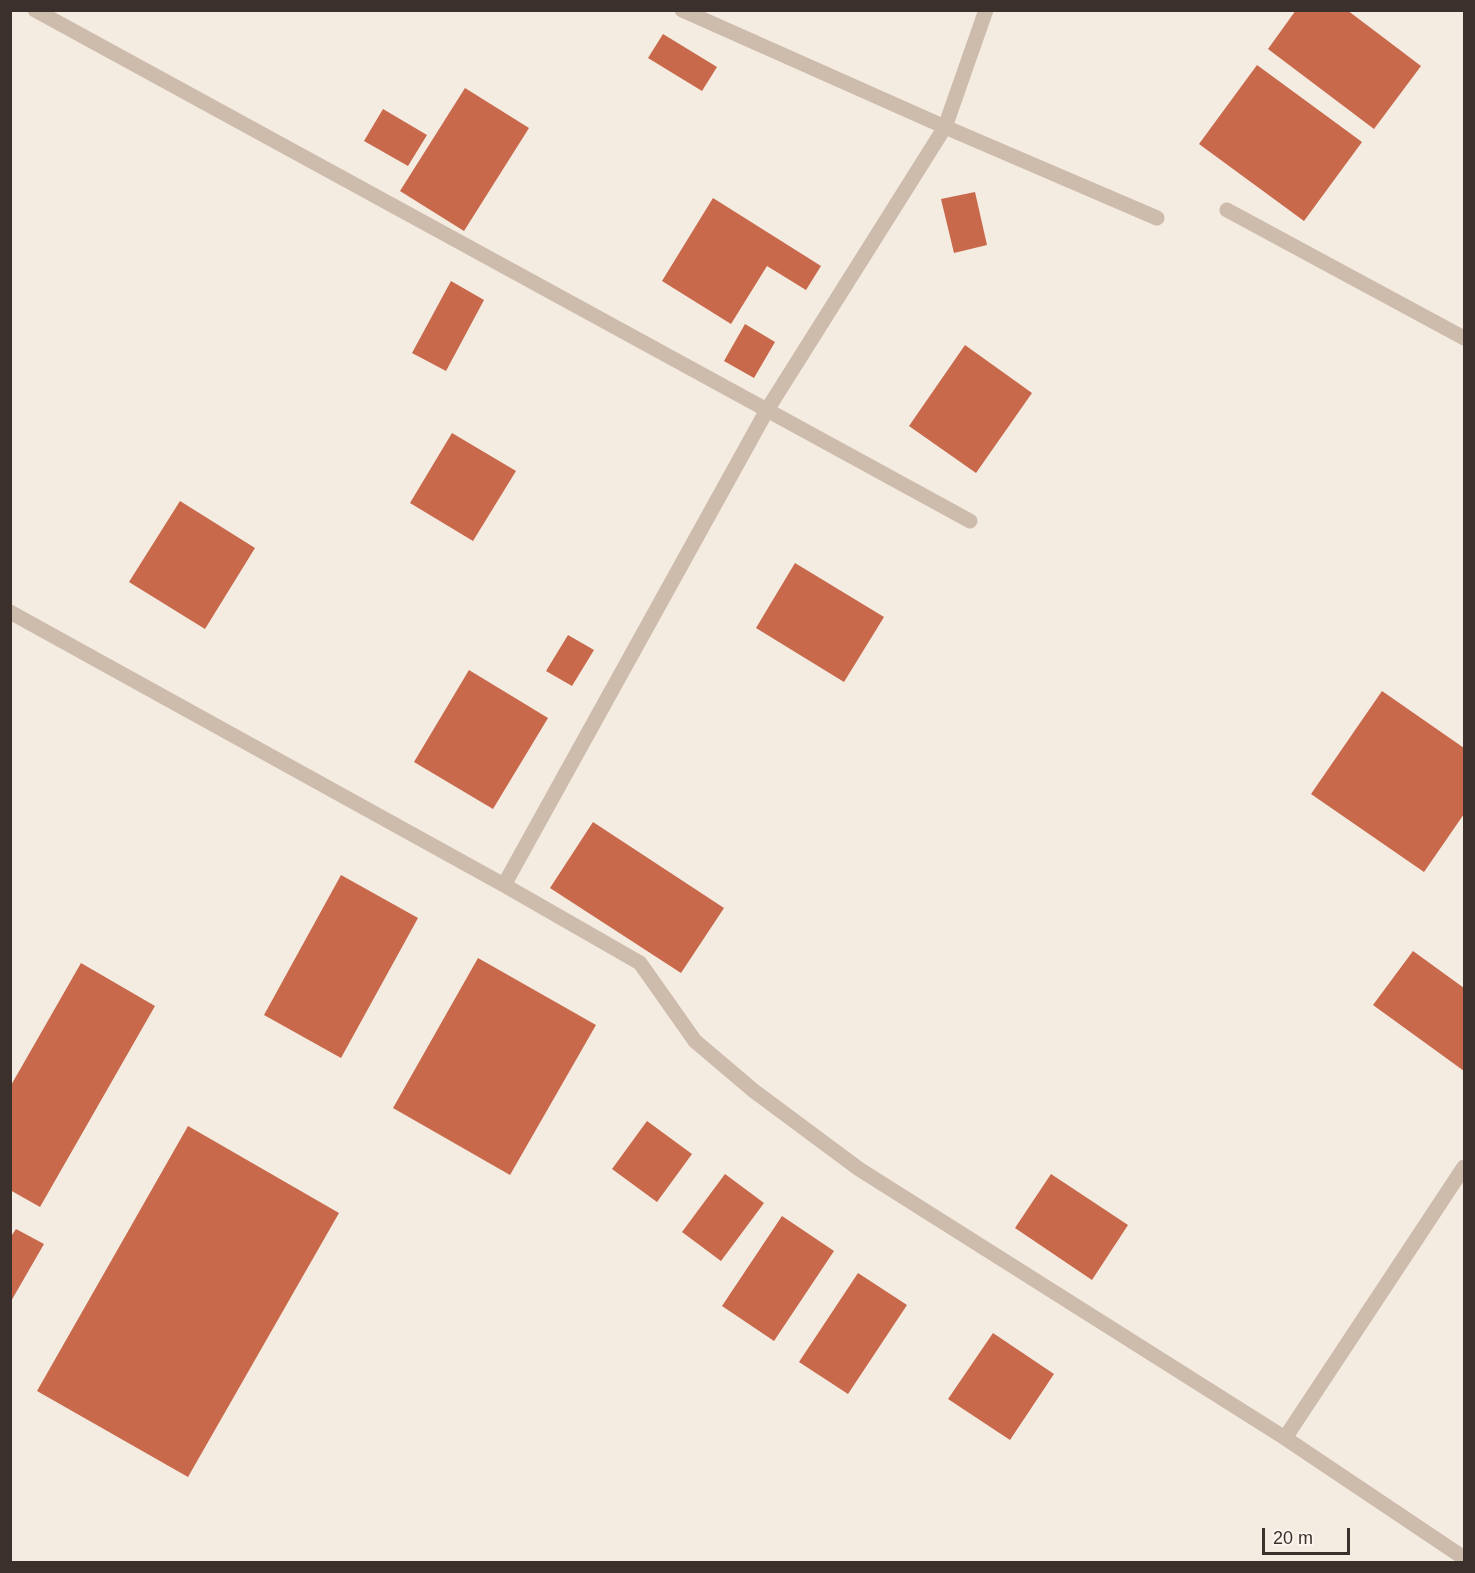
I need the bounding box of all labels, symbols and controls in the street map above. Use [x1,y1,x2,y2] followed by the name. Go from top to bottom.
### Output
[1265,1516,1354,1554] scale bar
[1273,1528,1313,1548] text: 20 m

